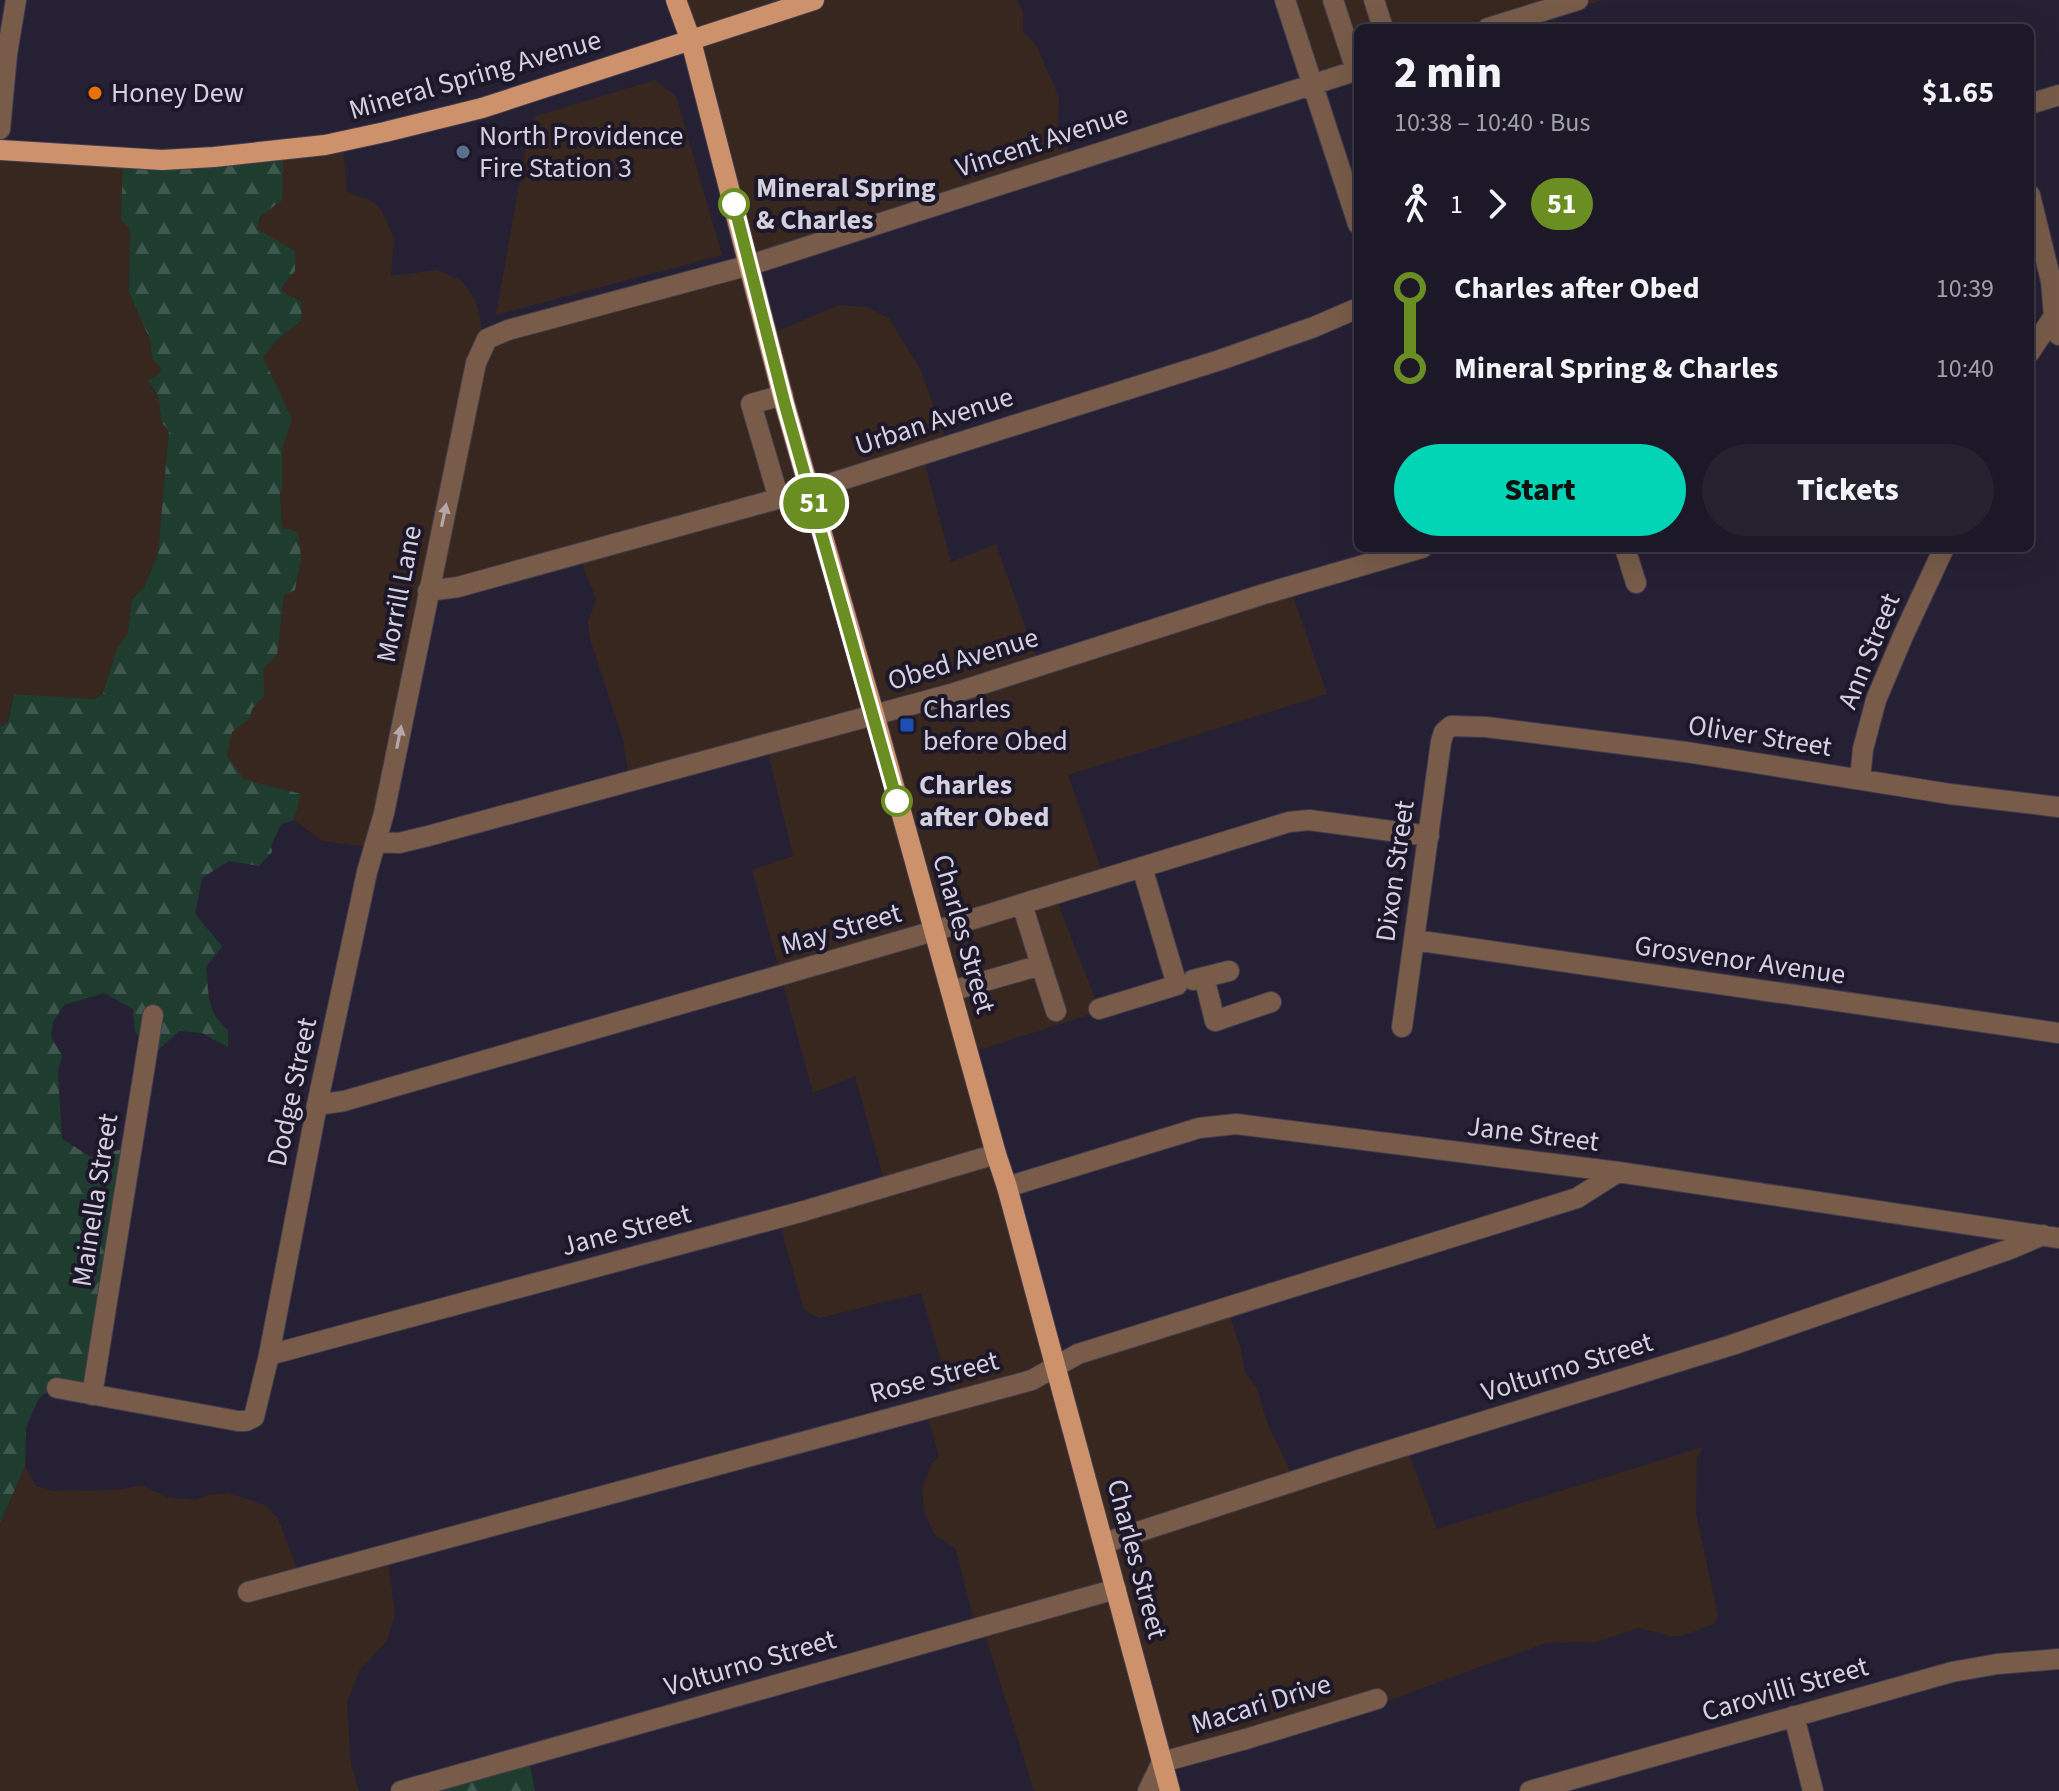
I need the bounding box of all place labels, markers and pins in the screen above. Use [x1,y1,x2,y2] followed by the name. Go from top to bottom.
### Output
[111,73,244,113] place label: Honey Dew
[86,84,104,102] marker: Honey Dew
[479,116,683,188] place label: North Providence Fire Station 3
[454,143,472,161] marker: North Providence Fire Station 3
[756,168,936,240] place label: Mineral Spring & Charles
[719,189,749,219] marker: Mineral Spring & Charles
[923,689,1068,761] place label: Charles before Obed
[898,716,916,734] marker: Charles before Obed
[919,765,1050,837] place label: Charles after Obed
[882,786,912,816] marker: Charles after Obed

